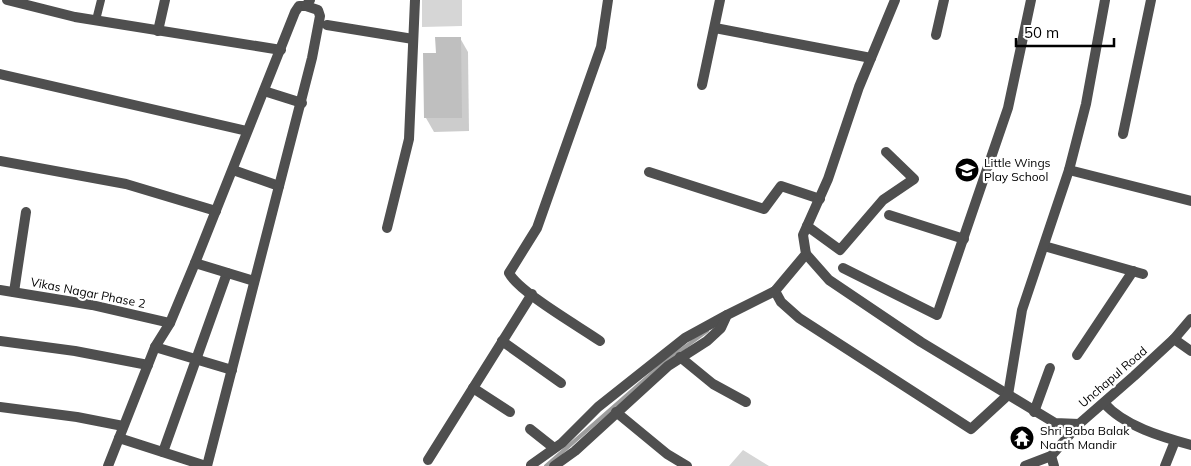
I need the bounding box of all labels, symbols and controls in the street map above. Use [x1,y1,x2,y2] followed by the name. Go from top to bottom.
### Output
[1016,15,1114,47] scale bar
[1024,23,1059,42] text: 50 m
[984,155,1051,184] place label: Little Wings Play School
[954,157,980,183] school or university icon: Little Wings Play School
[29,274,147,311] street label: Vikas Nagar Phase 2
[1075,343,1150,410] street label: Unchapul Road
[1040,423,1130,452] place label: Shri Baba Balak Naath Mandir
[1009,425,1035,451] temple icon: Shri Baba Balak Naath Mandir

